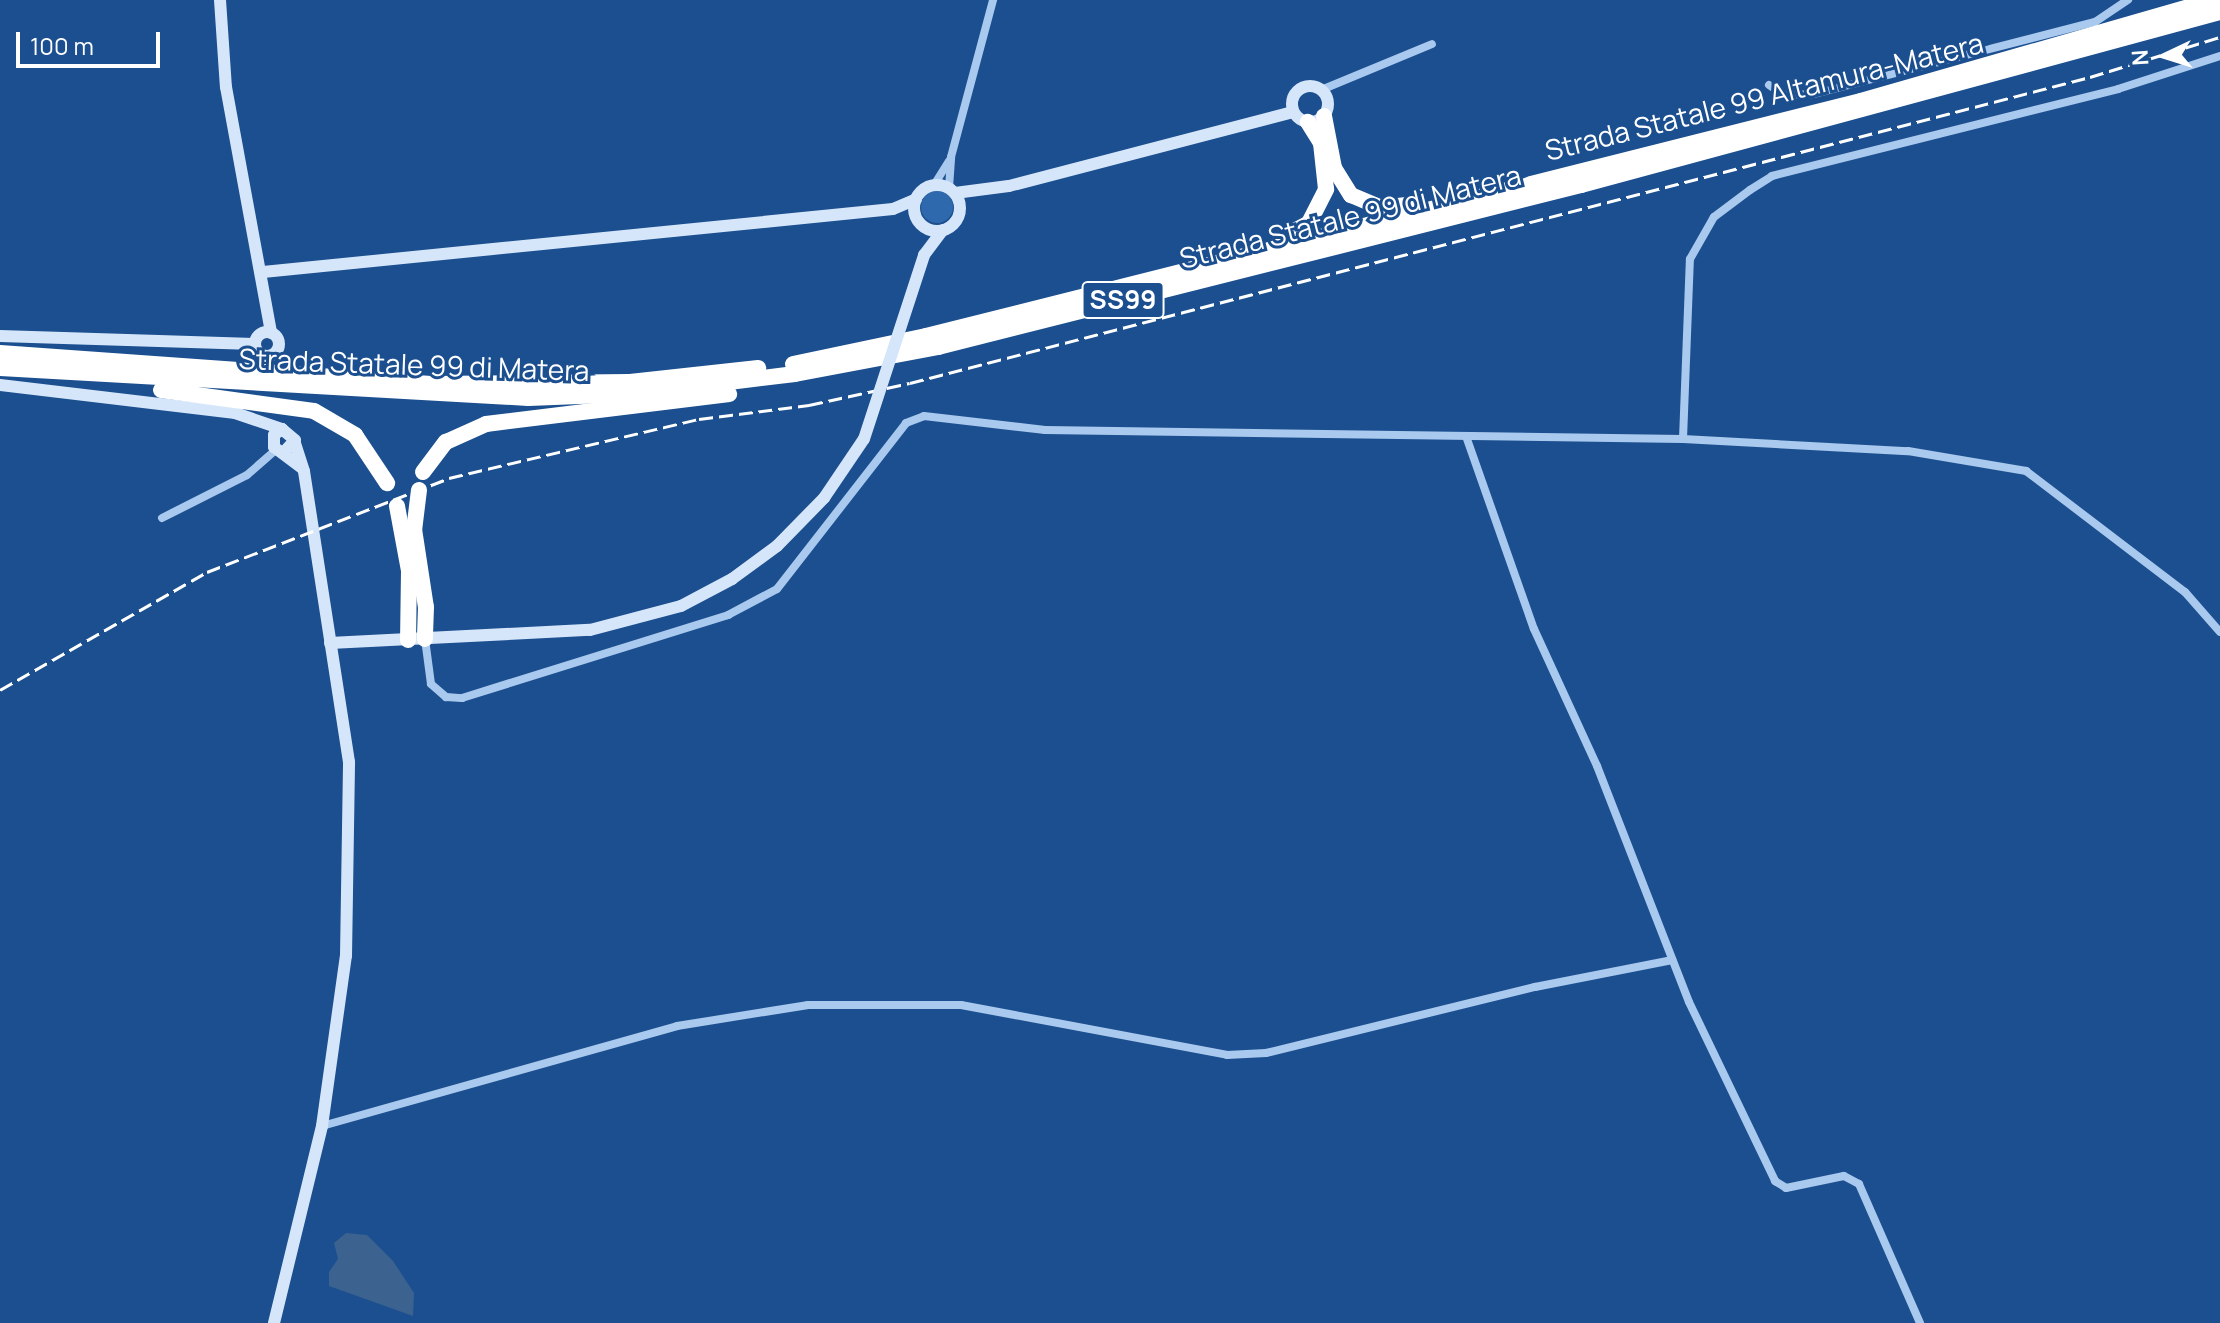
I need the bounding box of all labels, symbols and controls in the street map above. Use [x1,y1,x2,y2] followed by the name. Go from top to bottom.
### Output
[20,16,164,66] scale bar
[2124,16,2204,96] north arrow
[1541,25,1987,167] street label: Strada Statale 99 Altamura-Matera
[30,29,94,62] text: 100 m
[2125,49,2156,67] text: N
[1176,157,1524,275] street label: Strada Statale 99 di Matera
[1081,278,1165,322] road number: SS99
[238,341,590,387] street label: Strada Statale 99 di Matera

